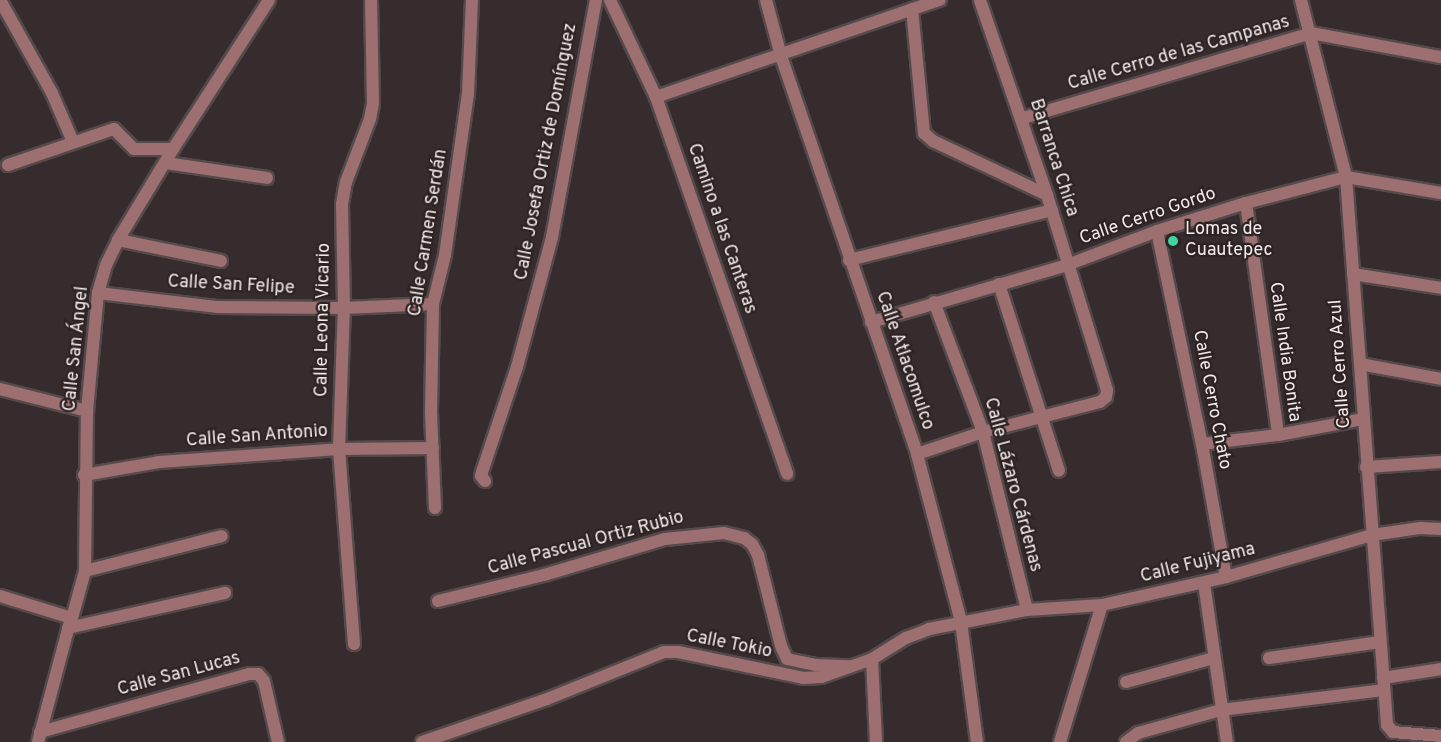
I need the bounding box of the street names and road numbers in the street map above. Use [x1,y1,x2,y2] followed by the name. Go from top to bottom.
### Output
[1066,12,1292,96] street label: Calle Cerro de las Campanas
[511,22,583,282] street label: Calle Josefa Ortiz de Domínguez
[1024,96,1082,220] street label: Barranca Chica
[682,141,760,317] street label: Camino a las Canteras
[405,148,453,318] street label: Calle Carmen Serdán
[1077,184,1219,250] street label: Calle Cerro Gordo
[312,242,336,398] street label: Calle Leona Vicario
[167,272,295,300] street label: Calle San Felipe
[1263,281,1305,423] street label: Calle India Bonita
[60,285,94,413] street label: Calle San Ángel
[870,289,938,433] street label: Calle Atlacomulco
[1326,298,1356,430] street label: Calle Cerro Azul
[1187,328,1235,472] street label: Calle Cerro Chato
[978,396,1046,574] street label: Calle Lázaro Cárdenas
[185,421,329,453] street label: Calle San Antonio
[486,507,686,581] street label: Calle Pascual Ortiz Rubio
[1138,539,1258,589] street label: Calle Fujiyama
[684,626,774,664] street label: Calle Tokio
[115,648,243,702] street label: Calle San Lucas

